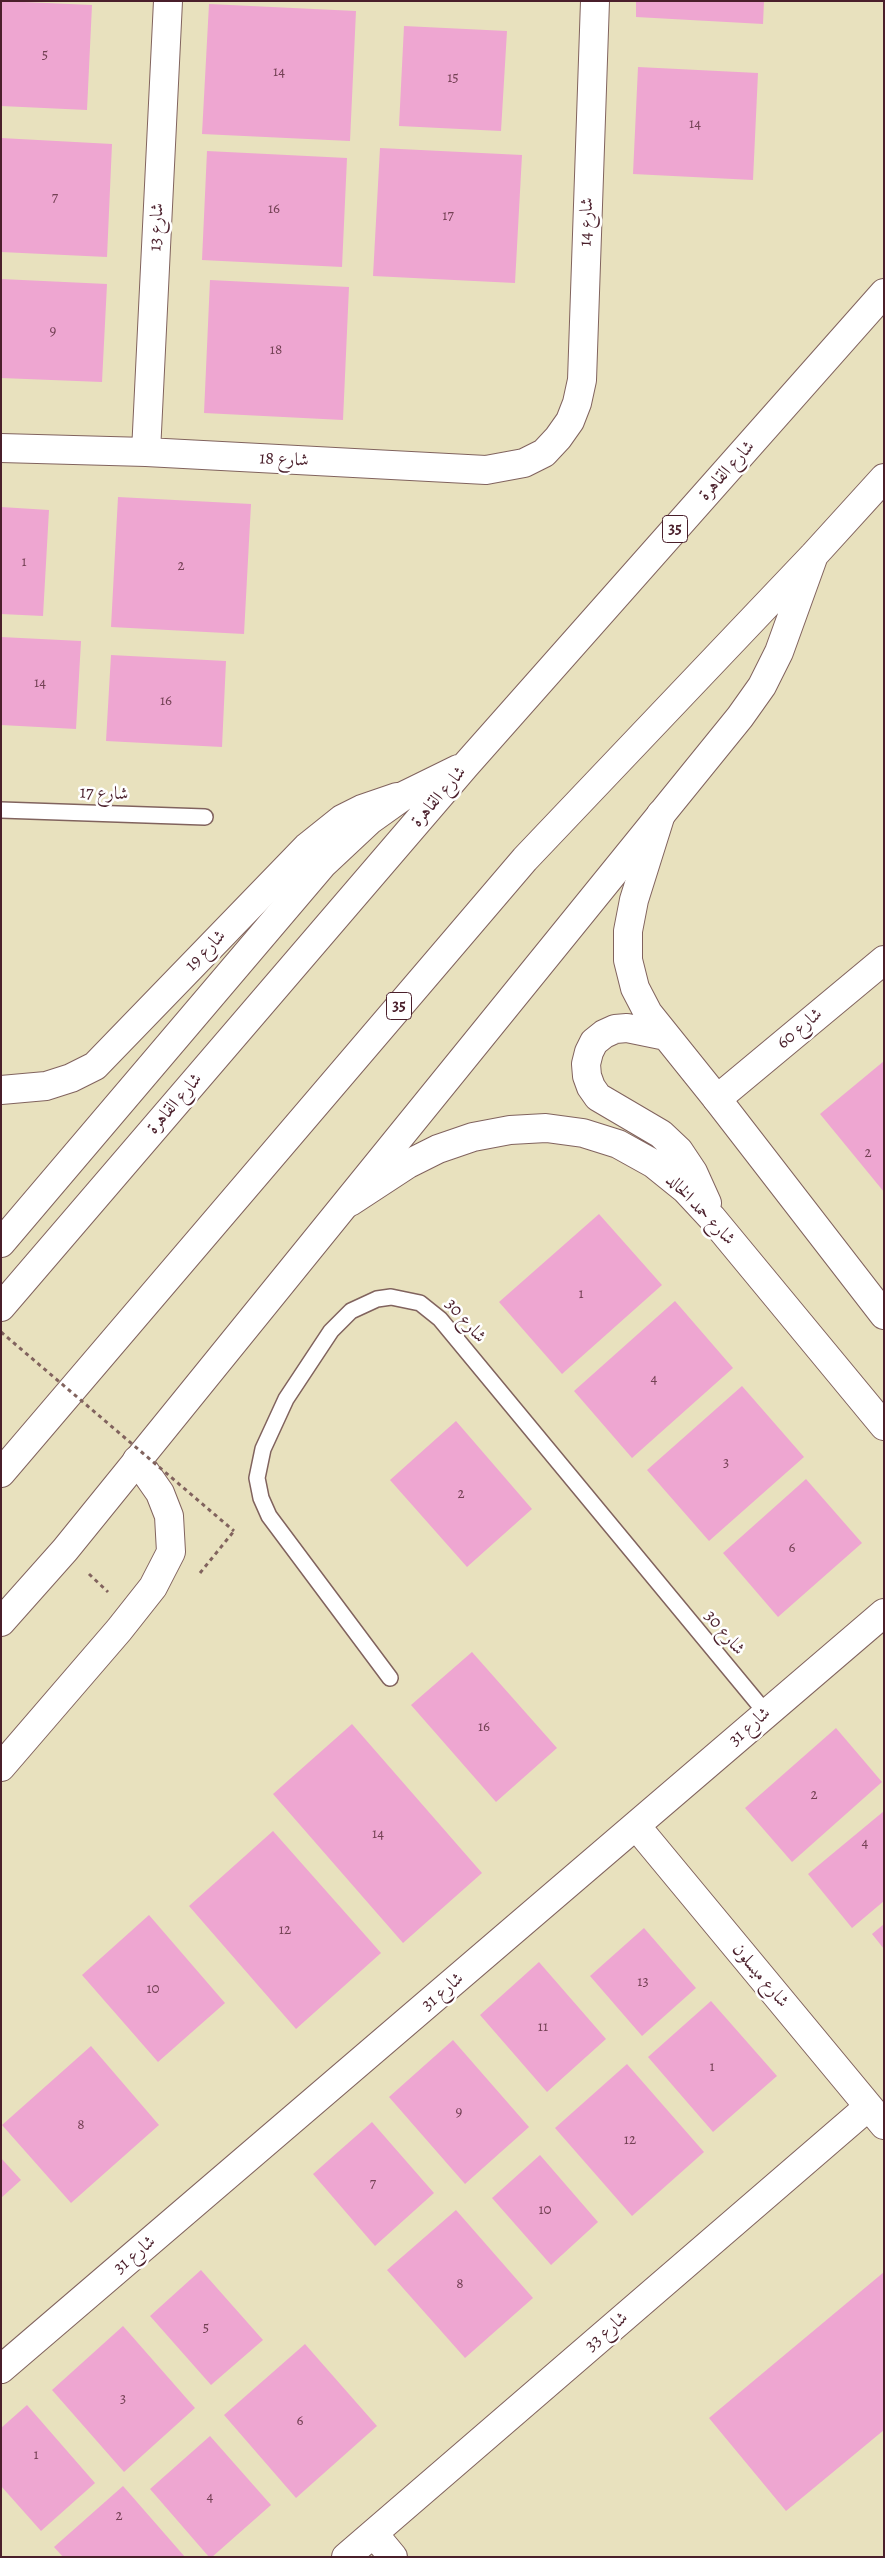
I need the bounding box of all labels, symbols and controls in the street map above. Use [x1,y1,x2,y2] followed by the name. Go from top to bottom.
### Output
[42,46,48,64] house number: 5
[273,63,285,81] house number: 14
[447,69,459,87] house number: 15
[689,115,701,133] house number: 14
[52,189,58,207] house number: 7
[575,197,599,247] street label: شارع 14
[268,200,280,218] house number: 16
[145,202,169,252] street label: شارع 13
[442,207,454,225] house number: 17
[50,322,56,340] house number: 9
[270,341,282,359] house number: 18
[694,436,760,506] street label: شارع القاهرة
[259,448,309,472] street label: شارع 18
[662,516,688,542] road number: 35
[21,553,27,571] house number: 1
[177,557,185,575] house number: 2
[34,674,46,692] house number: 14
[160,692,172,710] house number: 16
[407,762,471,832] street label: شارع القاهرة
[79,782,129,806] street label: شارع 17
[181,926,231,976] street label: شارع 19
[386,992,412,1019] road number: 35
[773,1004,827,1054] street label: شارع 60
[143,1069,207,1139] street label: شارع القاهرة
[864,1144,872,1162] house number: 2
[661,1170,739,1250] street label: شارع حمد الخالد
[578,1285,584,1303] house number: 1
[440,1294,490,1348] street label: شارع 30
[651,1370,657,1388] house number: 4
[723,1454,729,1472] house number: 3
[457,1485,465,1503] house number: 2
[789,1539,795,1557] house number: 6
[699,1606,749,1660] street label: شارع 30
[725,1703,775,1751] street label: شارع 31
[478,1718,490,1736] house number: 16
[810,1786,818,1804] house number: 2
[372,1825,384,1843] house number: 14
[862,1834,868,1852] house number: 4
[279,1921,291,1939] house number: 12
[727,1940,793,2012] street label: شارع ميسلون
[417,1968,469,2016] street label: شارع 31
[637,1973,649,1991] house number: 13
[146,1980,160,1998] house number: 10
[538,2018,548,2036] house number: 11
[709,2058,715,2076] house number: 1
[456,2103,462,2121] house number: 9
[77,2116,85,2134] house number: 8
[624,2131,636,2149] house number: 12
[370,2175,376,2193] house number: 7
[538,2201,552,2219] house number: 10
[109,2231,161,2279] street label: شارع 31
[456,2275,464,2293] house number: 8
[581,2308,633,2356] street label: شارع 33
[203,2319,209,2337] house number: 5
[120,2390,126,2408] house number: 3
[297,2412,303,2430] house number: 6
[33,2446,39,2464] house number: 1
[207,2488,213,2506] house number: 4
[115,2507,123,2525] house number: 2

